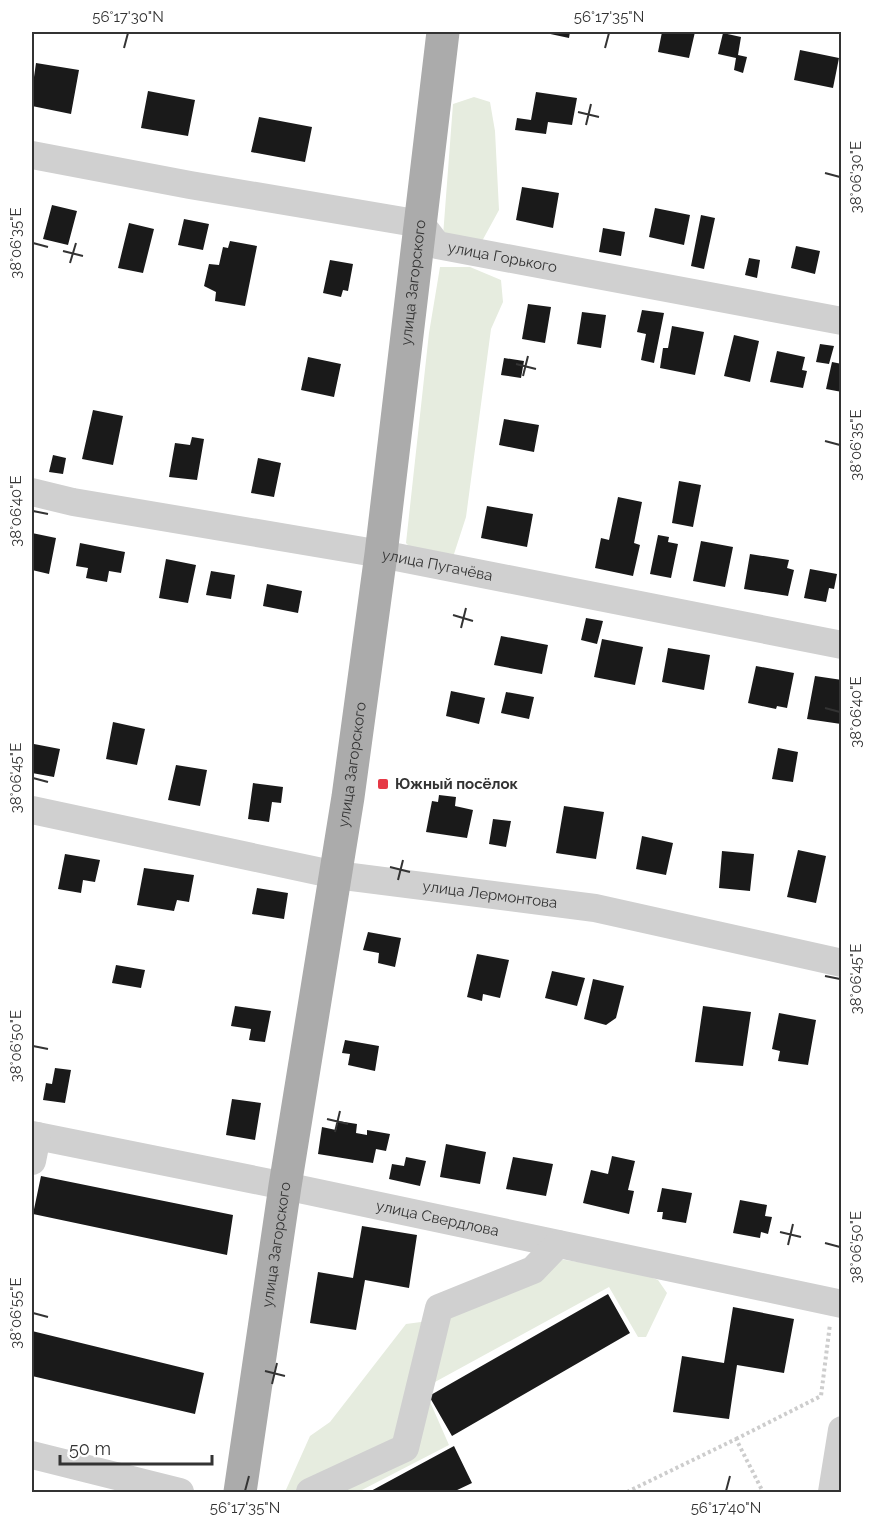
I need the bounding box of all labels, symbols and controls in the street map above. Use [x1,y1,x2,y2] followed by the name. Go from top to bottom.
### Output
[92,8,164,26] text: 56°17'30"N
[574,8,644,26] text: 56°17'35"N
[847,141,865,213] text: 38°06'30"E
[7,207,25,279] text: 38°06'35"E
[397,219,430,346] street label: улица Загорского
[446,238,559,276] street label: улица Горького
[847,409,865,481] text: 38°06'35"E
[7,475,25,547] text: 38°06'40"E
[381,545,494,585] street label: улица Пугачёва
[847,676,865,748] text: 38°06'40"E
[334,701,370,829] street label: улица Загорского
[7,743,25,813] text: 38°06'45"E
[395,775,519,793] place label: Южный посёлок
[376,777,390,791] marker: Южный посёлок
[421,877,558,912] street label: улица Лермонтова
[847,944,865,1014] text: 38°06'45"E
[7,1010,25,1082] text: 38°06'50"E
[258,1181,294,1309] street label: улица Загорского
[374,1197,501,1240] street label: улица Свердлова
[847,1211,865,1283] text: 38°06'50"E
[7,1277,25,1349] text: 38°06'55"E
[60,1428,212,1466] scale bar
[69,1438,111,1459] text: 50 m
[210,1499,280,1517] text: 56°17'35"N
[691,1499,761,1517] text: 56°17'40"N

